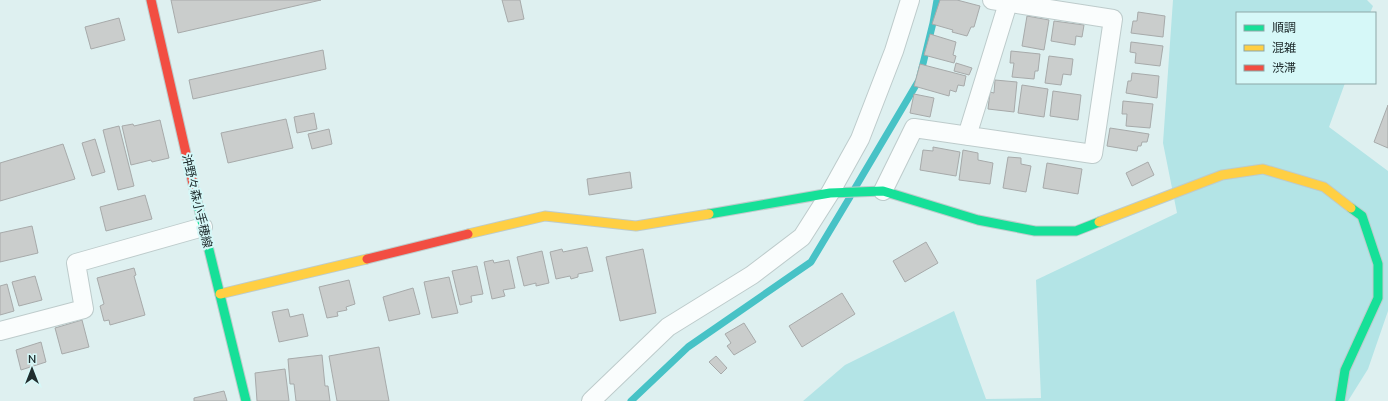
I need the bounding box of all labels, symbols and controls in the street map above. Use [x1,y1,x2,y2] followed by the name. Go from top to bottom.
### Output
[1236,12,1376,84] legend
[1272,20,1296,36] text: 順調
[1272,40,1296,56] text: 混雑
[1272,60,1296,76] text: 渋滞
[178,152,216,250] street label: 沖野々森小手穂線
[12,349,52,389] north arrow
[28,352,36,367] text: N

